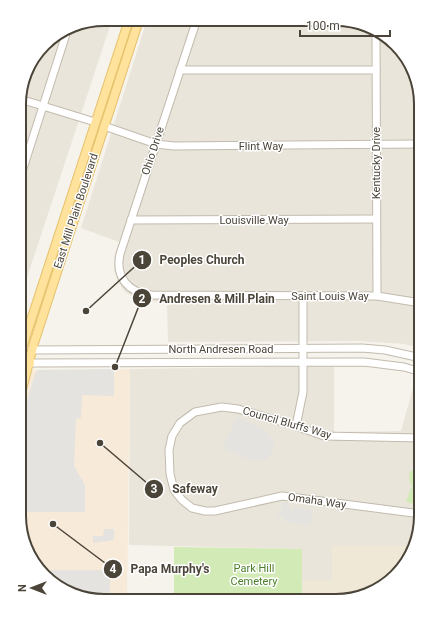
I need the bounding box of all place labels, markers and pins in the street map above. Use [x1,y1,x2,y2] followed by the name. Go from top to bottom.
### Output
[132,248,253,272] callout: Peoples Church
[132,286,283,310] callout: Andresen & Mill Plain
[144,477,226,501] callout: Safeway
[103,557,218,581] callout: Papa Murphy's

